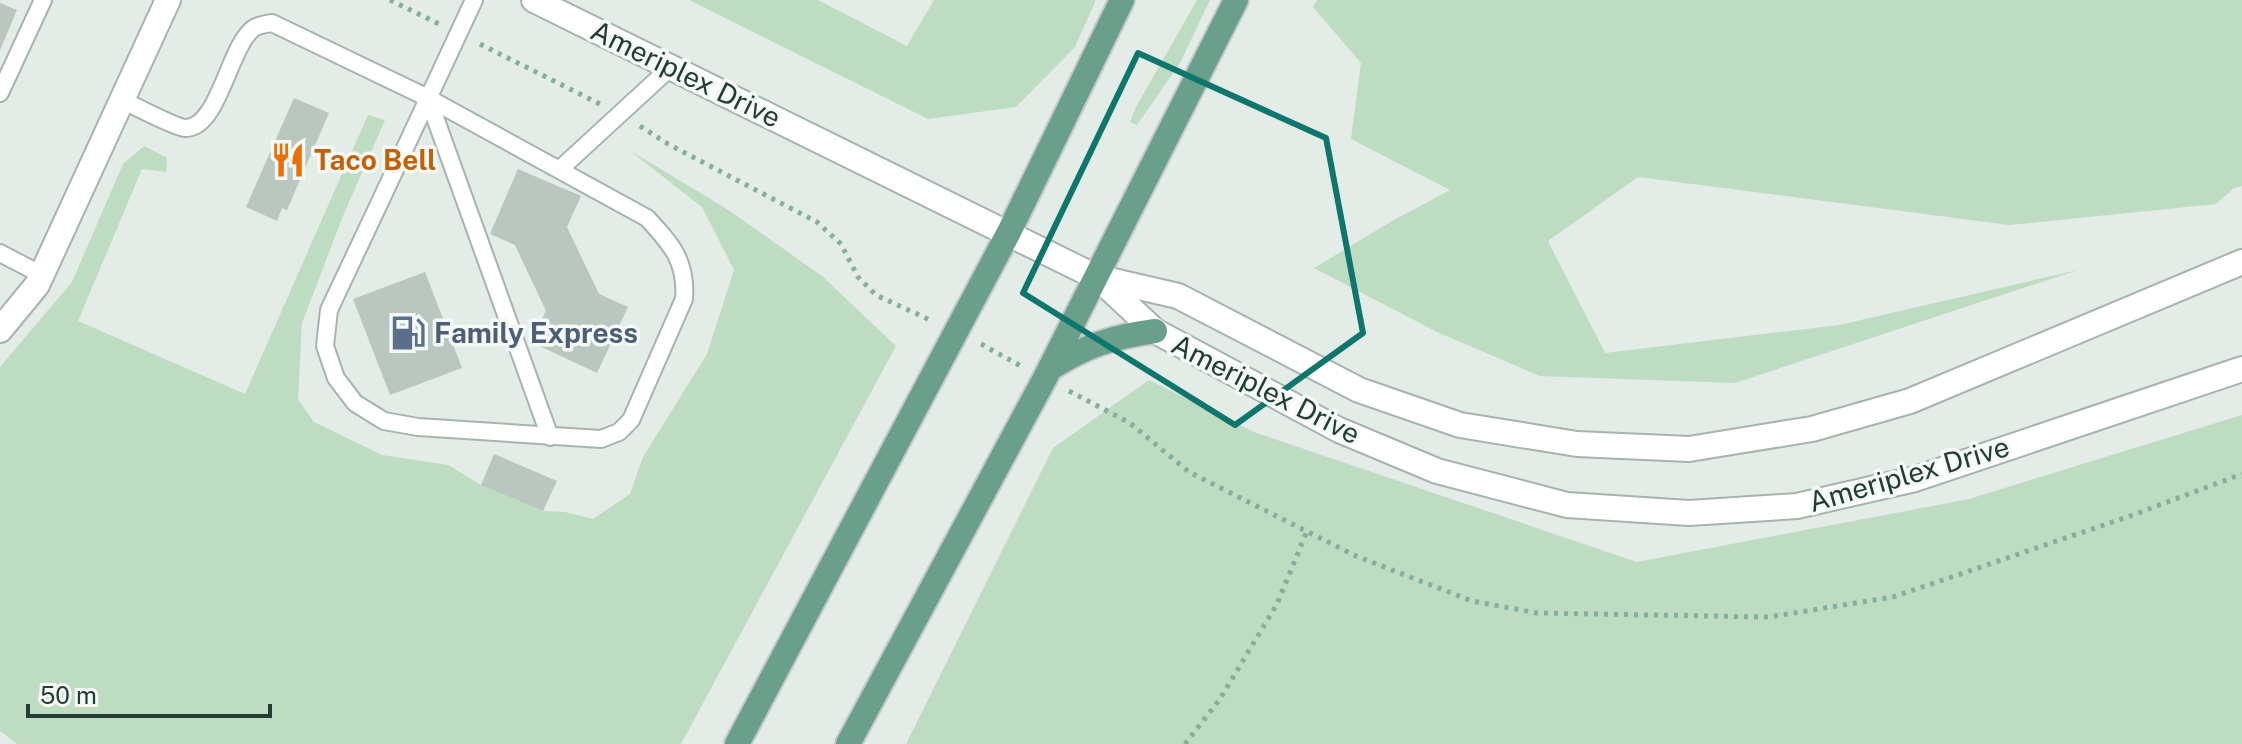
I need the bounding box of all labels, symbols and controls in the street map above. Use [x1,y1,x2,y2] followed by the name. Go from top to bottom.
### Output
[586,13,786,134] street label: Ameriplex Drive
[269,141,307,179] restaurant icon: Taco Bell
[314,143,437,176] place label: Taco Bell
[389,314,427,352] fuel station icon: Family Express
[434,316,638,349] place label: Family Express
[1167,327,1366,450] street label: Ameriplex Drive
[1805,429,2013,518] street label: Ameriplex Drive
[28,668,270,718] scale bar
[40,681,97,709] text: 50 m

